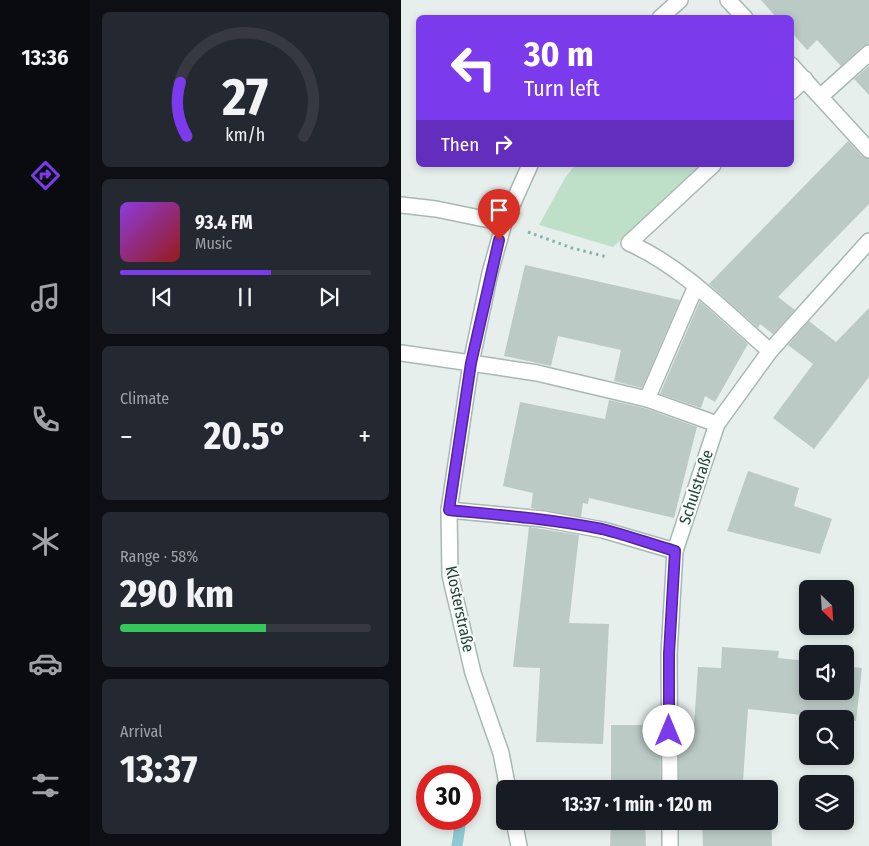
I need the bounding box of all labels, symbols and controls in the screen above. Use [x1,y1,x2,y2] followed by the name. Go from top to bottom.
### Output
[524,33,594,75] text: 30 m
[441,35,506,100] icon: left
[21,44,69,71] text: 13:36
[222,66,268,129] text: 27
[524,75,600,102] text: Turn left
[226,124,265,146] text: km/h
[489,130,517,158] icon: right
[441,133,479,156] text: Then
[28,158,63,193] icon: directions
[478,189,520,240] pin
[485,196,513,224] icon: arrive
[195,211,253,234] text: 93.4 FM
[195,234,232,253] text: Music
[28,280,63,315] icon: music
[148,283,176,311] icon: previous
[231,283,259,311] icon: pause
[315,283,343,311] icon: next
[120,389,169,408] text: Climate
[28,402,63,437] icon: phone
[204,413,287,459] text: 20.5°
[120,420,133,453] text: −
[358,420,371,453] text: +
[675,447,717,527] street label: Schulstraße
[28,524,63,559] icon: climate
[120,547,198,566] text: Range · 58%
[442,564,478,654] street label: Klosterstraße
[120,571,234,617] text: 290 km
[799,580,853,635] north arrow
[799,580,854,830] map controls
[799,645,854,700] button: sound
[28,646,63,681] icon: car
[642,704,694,756] position arrow
[799,710,854,765] button: search
[120,722,162,741] text: Arrival
[120,746,197,792] text: 13:37
[416,765,481,830] speed limit sign: 30
[28,768,63,803] icon: filters
[799,775,854,830] button: layers
[562,793,712,816] text: 13:37 · 1 min · 120 m

